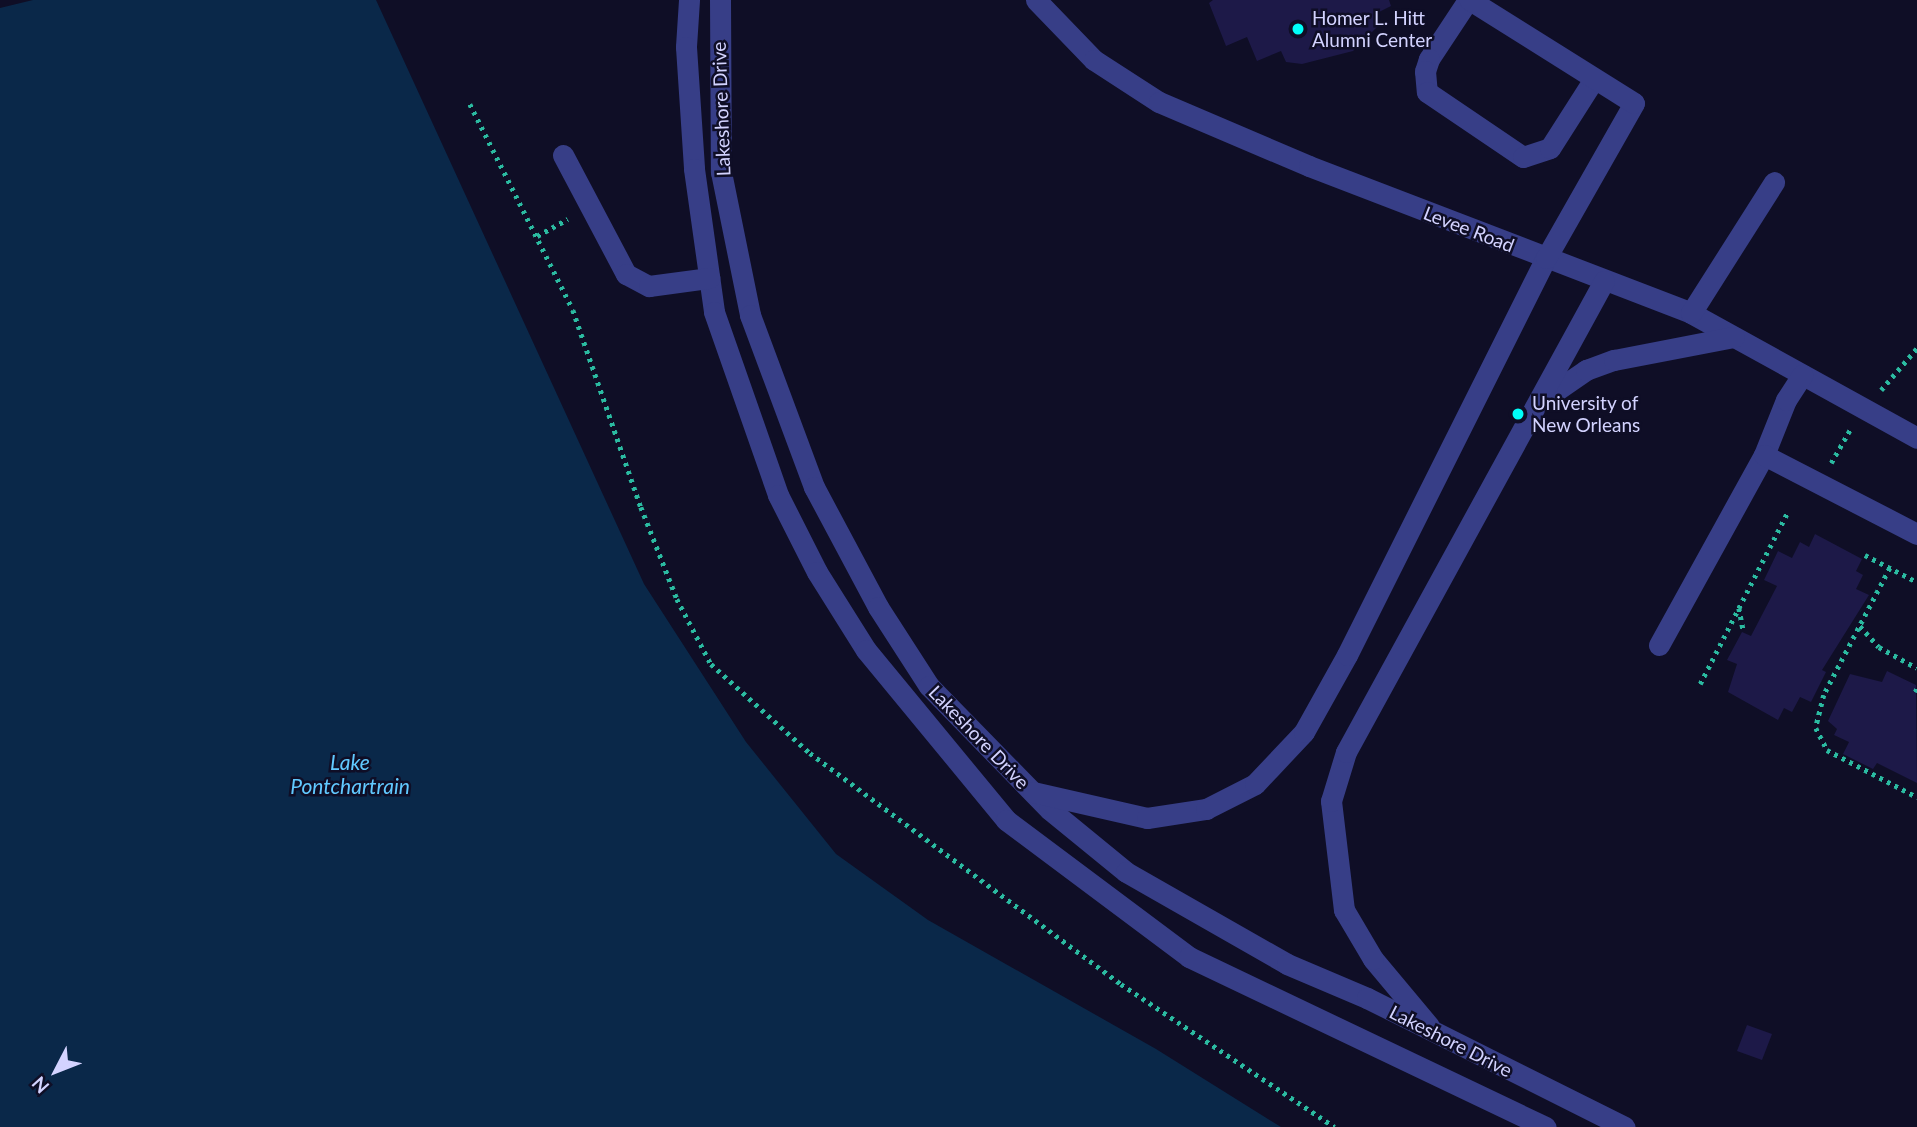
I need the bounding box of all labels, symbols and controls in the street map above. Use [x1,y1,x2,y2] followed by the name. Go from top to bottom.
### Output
[1312,7,1432,51] place label: Homer L. Hitt Alumni Center
[1290,21,1306,37] marker: Homer L. Hitt Alumni Center
[707,41,735,177] street label: Lakeshore Drive
[1420,201,1518,257] street label: Levee Road
[1532,392,1641,436] place label: University of New Orleans
[1510,406,1526,422] marker: University of New Orleans
[924,681,1034,793] street label: Lakeshore Drive
[290,749,410,799] water label: Lake Pontchartrain
[1386,1000,1516,1082] street label: Lakeshore Drive
[21,1036,91,1106] north arrow
[27,1072,53,1099] text: N

